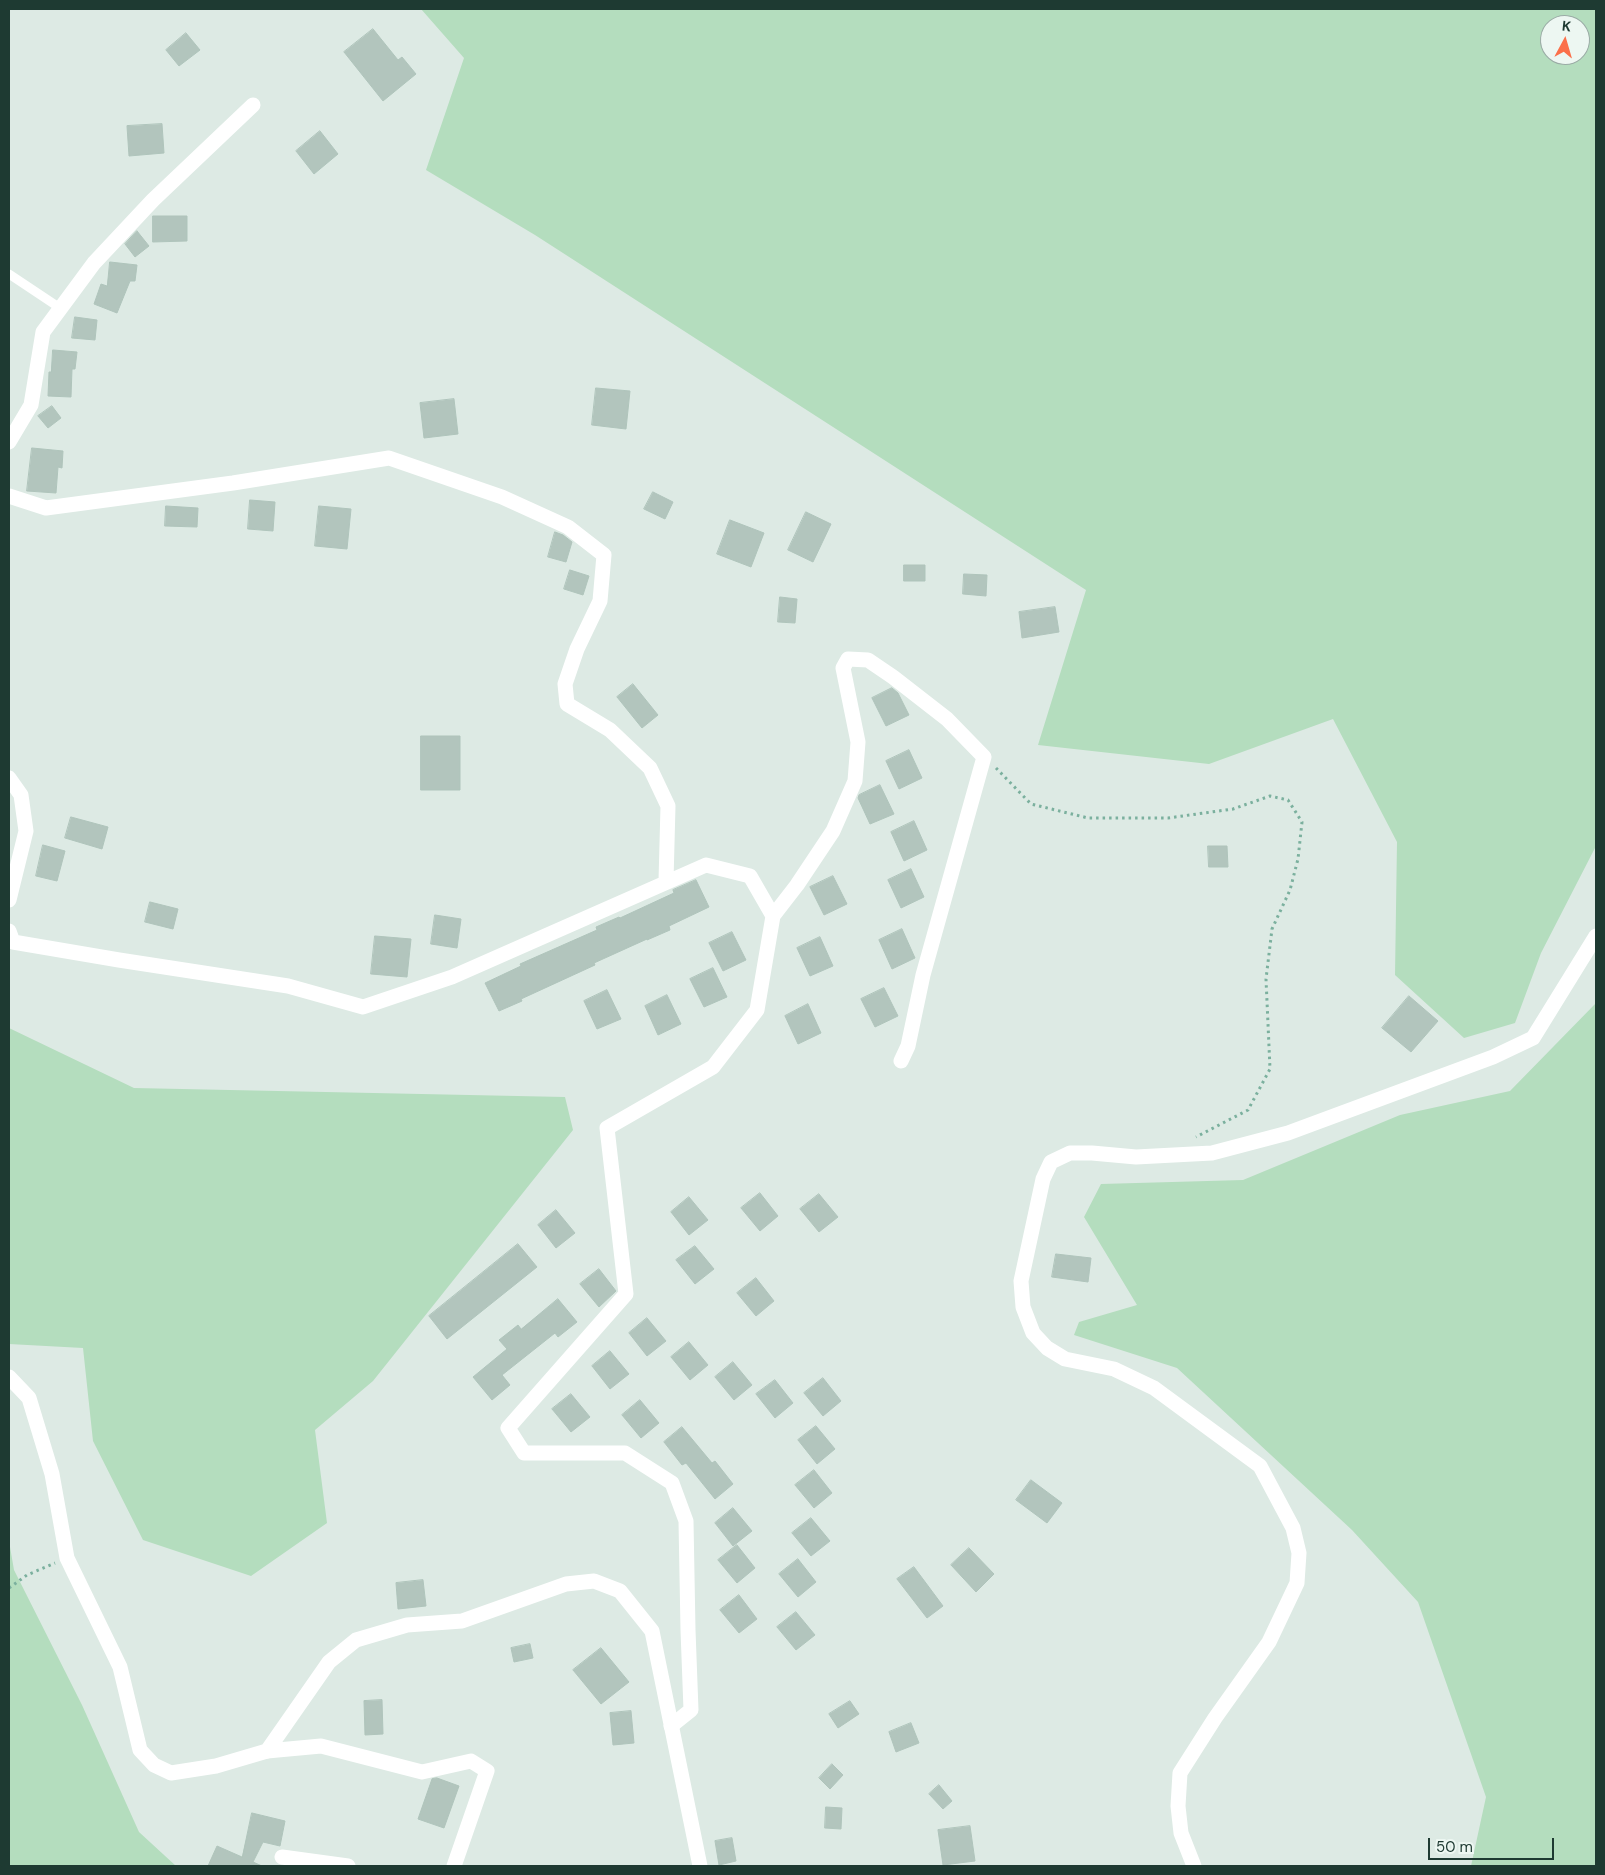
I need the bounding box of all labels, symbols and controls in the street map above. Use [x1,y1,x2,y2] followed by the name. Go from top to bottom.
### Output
[1540,15,1590,65] north arrow
[1561,17,1572,36] text: K
[1430,1828,1556,1860] scale bar
[1436,1837,1473,1857] text: 50 m

